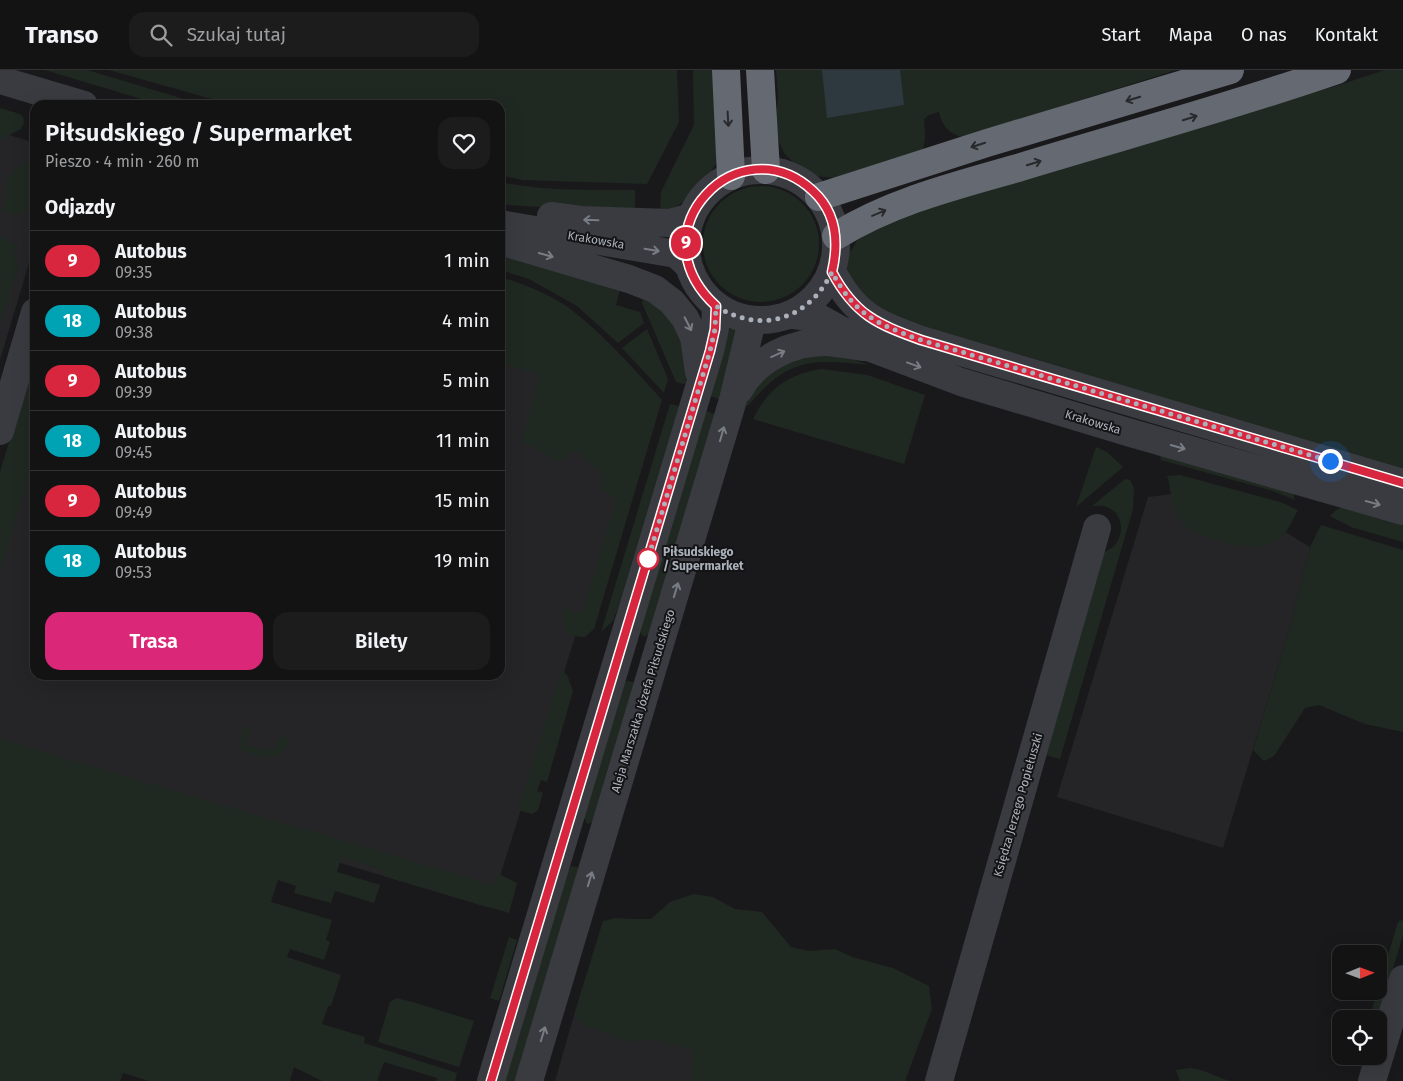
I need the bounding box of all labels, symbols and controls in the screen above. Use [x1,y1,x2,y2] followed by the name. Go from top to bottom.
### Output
[129,12,479,57] search box
[25,21,99,49] text: Transo
[147,21,175,49] icon: search
[187,23,286,46] text: Szukaj tutaj
[1101,24,1141,46] text: Start
[1169,24,1213,46] text: Mapa
[1241,24,1287,46] text: O nas
[1315,24,1378,46] text: Kontakt
[1126,94,1142,104] one-way arrow
[724,110,733,126] one-way arrow
[1181,112,1197,122] one-way arrow
[438,117,490,169] button: heart
[45,119,352,147] text: Piłsudskiego / Supermarket
[970,141,986,151] one-way arrow
[45,152,200,171] text: Pieszo · 4 min · 260 m
[1025,157,1041,167] one-way arrow
[45,196,115,219] text: Odjazdy
[871,208,886,218] one-way arrow
[583,215,600,225] one-way arrow
[670,227,702,259] line badge: 9
[566,228,626,252] street label: Krakowska
[681,232,691,254] text: 9
[115,240,187,263] text: Autobus
[643,245,659,255] one-way arrow
[444,249,490,272] text: 1 min
[67,250,78,272] text: 9
[538,251,554,261] one-way arrow
[115,263,152,282] text: 09:35
[115,300,187,323] text: Autobus
[442,309,490,332] text: 4 min
[63,310,82,332] text: 18
[684,316,693,331] one-way arrow
[115,323,153,342] text: 09:38
[770,348,785,358] one-way arrow
[115,360,187,383] text: Autobus
[906,361,921,370] one-way arrow
[443,369,490,392] text: 5 min
[67,370,78,392] text: 9
[115,383,152,402] text: 09:39
[1063,407,1123,437] street label: Krakowska
[115,420,187,443] text: Autobus
[718,426,728,442] one-way arrow
[436,429,490,452] text: 11 min
[63,430,82,452] text: 18
[1169,442,1185,452] one-way arrow
[115,443,152,462] text: 09:45
[1318,449,1343,474] your location
[115,480,187,503] text: Autobus
[434,489,490,512] text: 15 min
[67,490,78,512] text: 9
[1365,499,1381,508] one-way arrow
[115,503,153,522] text: 09:49
[115,540,187,563] text: Autobus
[663,545,744,573] place label: Piłsudskiego / Supermarket
[637,548,659,570] marker: Piłsudskiego / Supermarket
[434,549,490,572] text: 19 min
[63,550,82,572] text: 18
[115,563,152,582] text: 09:53
[672,582,682,598] one-way arrow
[608,608,678,794] street label: Aleja Marszałka Józefa Piłsudskiego
[45,612,263,670] button: Trasa
[273,612,490,670] button: Bilety
[991,731,1045,879] street label: Księdza Jerzego Popiełuszki
[585,871,595,887] one-way arrow
[1332,945,1388,1000] north arrow
[1332,945,1387,1065] map controls
[1332,1010,1387,1065] button: locate
[539,1027,549,1043] one-way arrow

